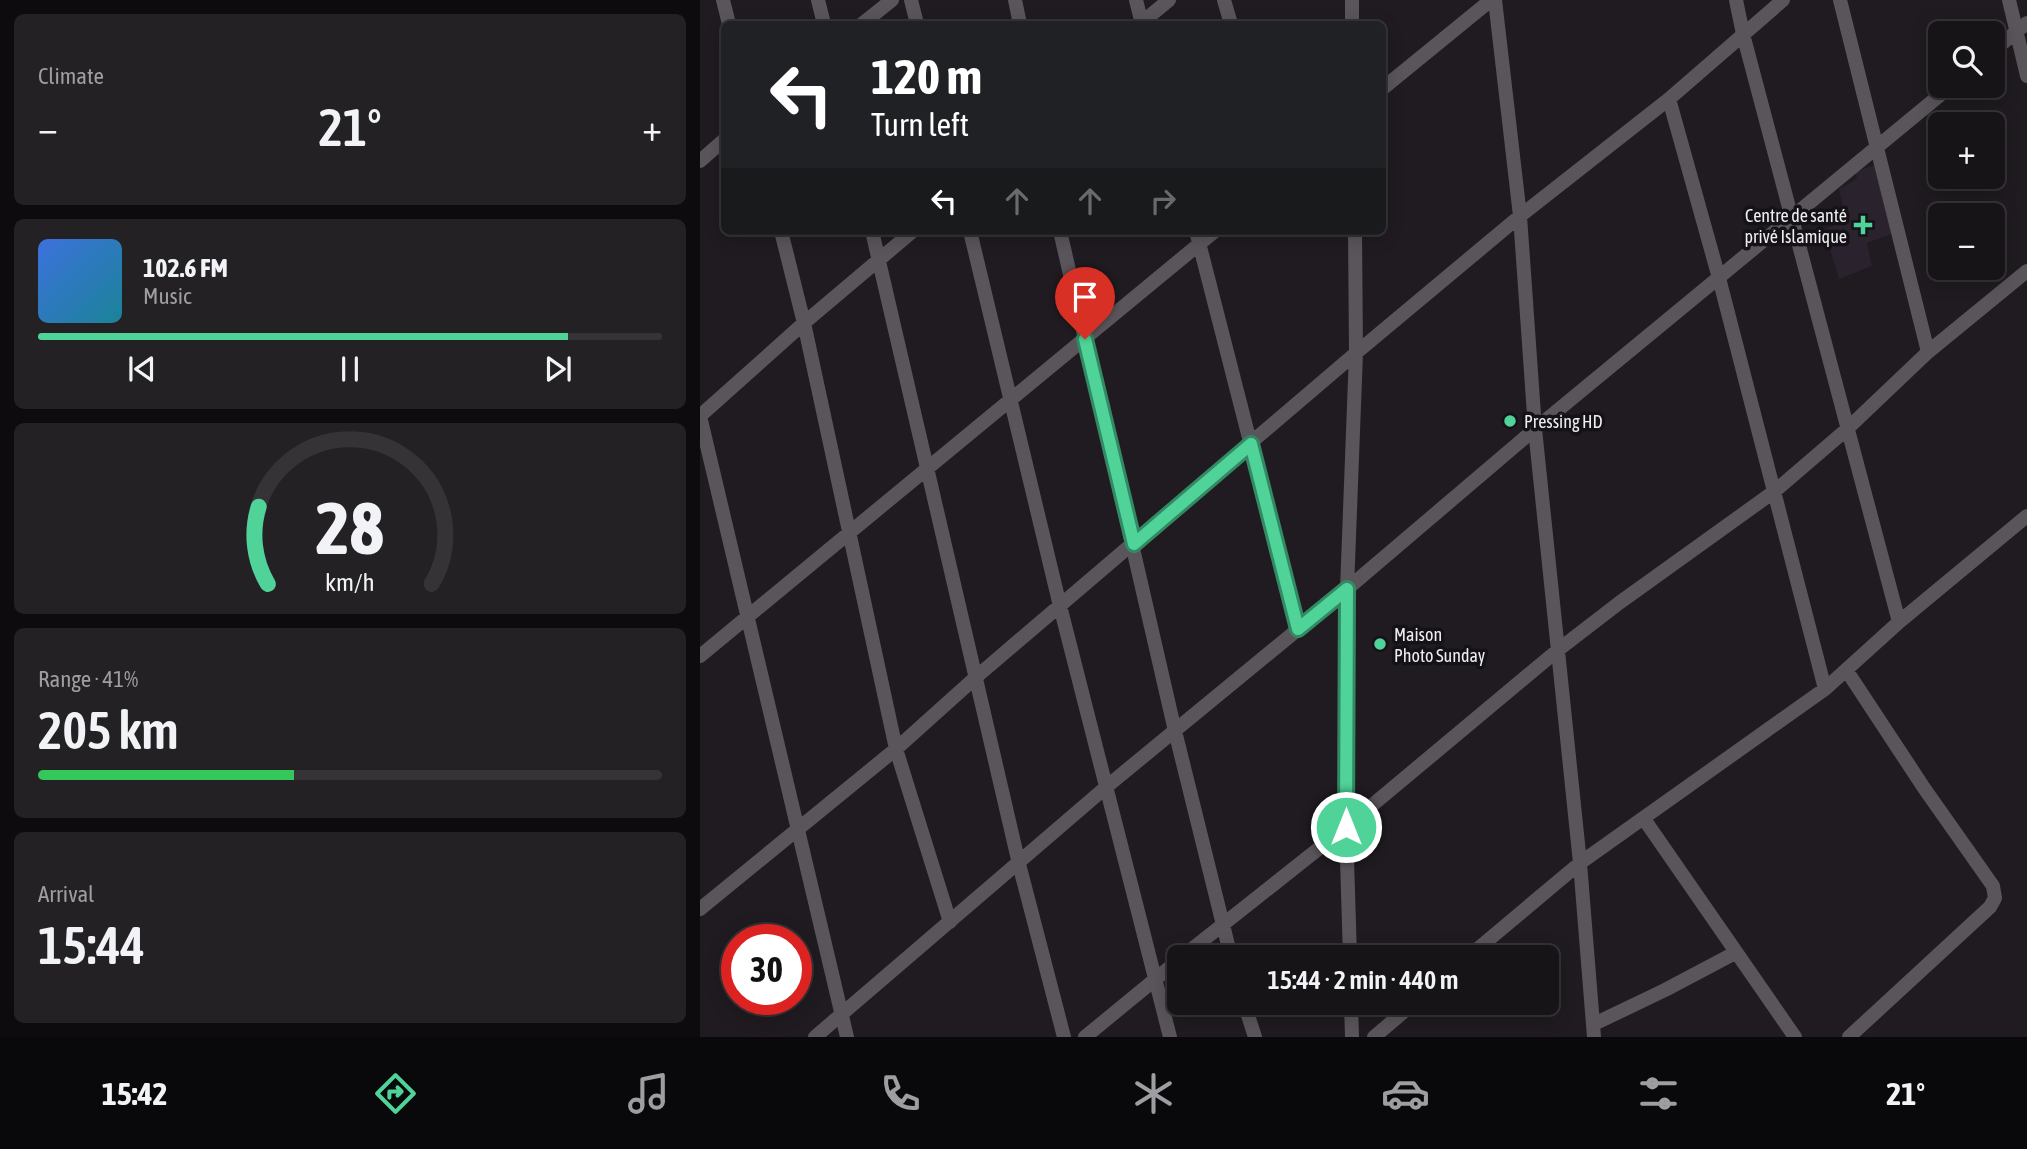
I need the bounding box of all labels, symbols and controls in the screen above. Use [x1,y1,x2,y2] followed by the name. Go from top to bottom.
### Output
[1928,21,2005,280] map controls
[1928,21,2005,98] button: search
[871,48,982,104] text: 120 m
[756,49,847,140] icon: left
[38,63,104,89] text: Climate
[318,97,382,157] text: 21°
[38,106,58,149] text: −
[642,106,662,149] text: +
[871,106,969,143] text: Turn left
[1928,112,2005,189] button: +
[925,182,963,220] icon: left
[998,182,1036,220] icon: ahead
[1071,182,1109,220] icon: ahead
[1144,182,1182,220] icon: right
[1928,203,2005,280] button: −
[1745,205,1847,247] place label: Centre de santé privé Islamique
[1853,215,1873,235] marker: Centre de santé privé Islamique
[143,253,228,283] text: 102.6 FM
[1055,267,1115,339] pin
[1066,278,1104,316] icon: arrive
[143,283,191,309] text: Music
[123,350,161,388] icon: previous
[331,350,369,388] icon: pause
[539,350,577,388] icon: next
[1524,411,1603,432] place label: Pressing HD
[1502,413,1518,429] marker: Pressing HD
[316,487,384,570] text: 28
[325,568,375,596] text: km/h
[1394,624,1485,666] place label: Maison Photo Sunday
[1372,636,1388,652] marker: Maison Photo Sunday
[38,666,138,692] text: Range · 41%
[38,700,179,760] text: 205 km
[1309,790,1383,864] position arrow
[38,881,94,907] text: Arrival
[38,915,145,975] text: 15:44
[721,924,812,1015] speed limit sign: 30
[1268,965,1458,995] text: 15:44 · 2 min · 440 m
[371,1069,420,1118] icon: directions
[624,1069,673,1118] icon: music
[876,1069,925,1118] icon: phone
[1129,1069,1178,1118] icon: climate
[1381,1069,1430,1118] icon: car
[1634,1069,1683,1118] icon: filters
[102,1075,168,1112] text: 15:42
[1886,1075,1925,1112] text: 21°

